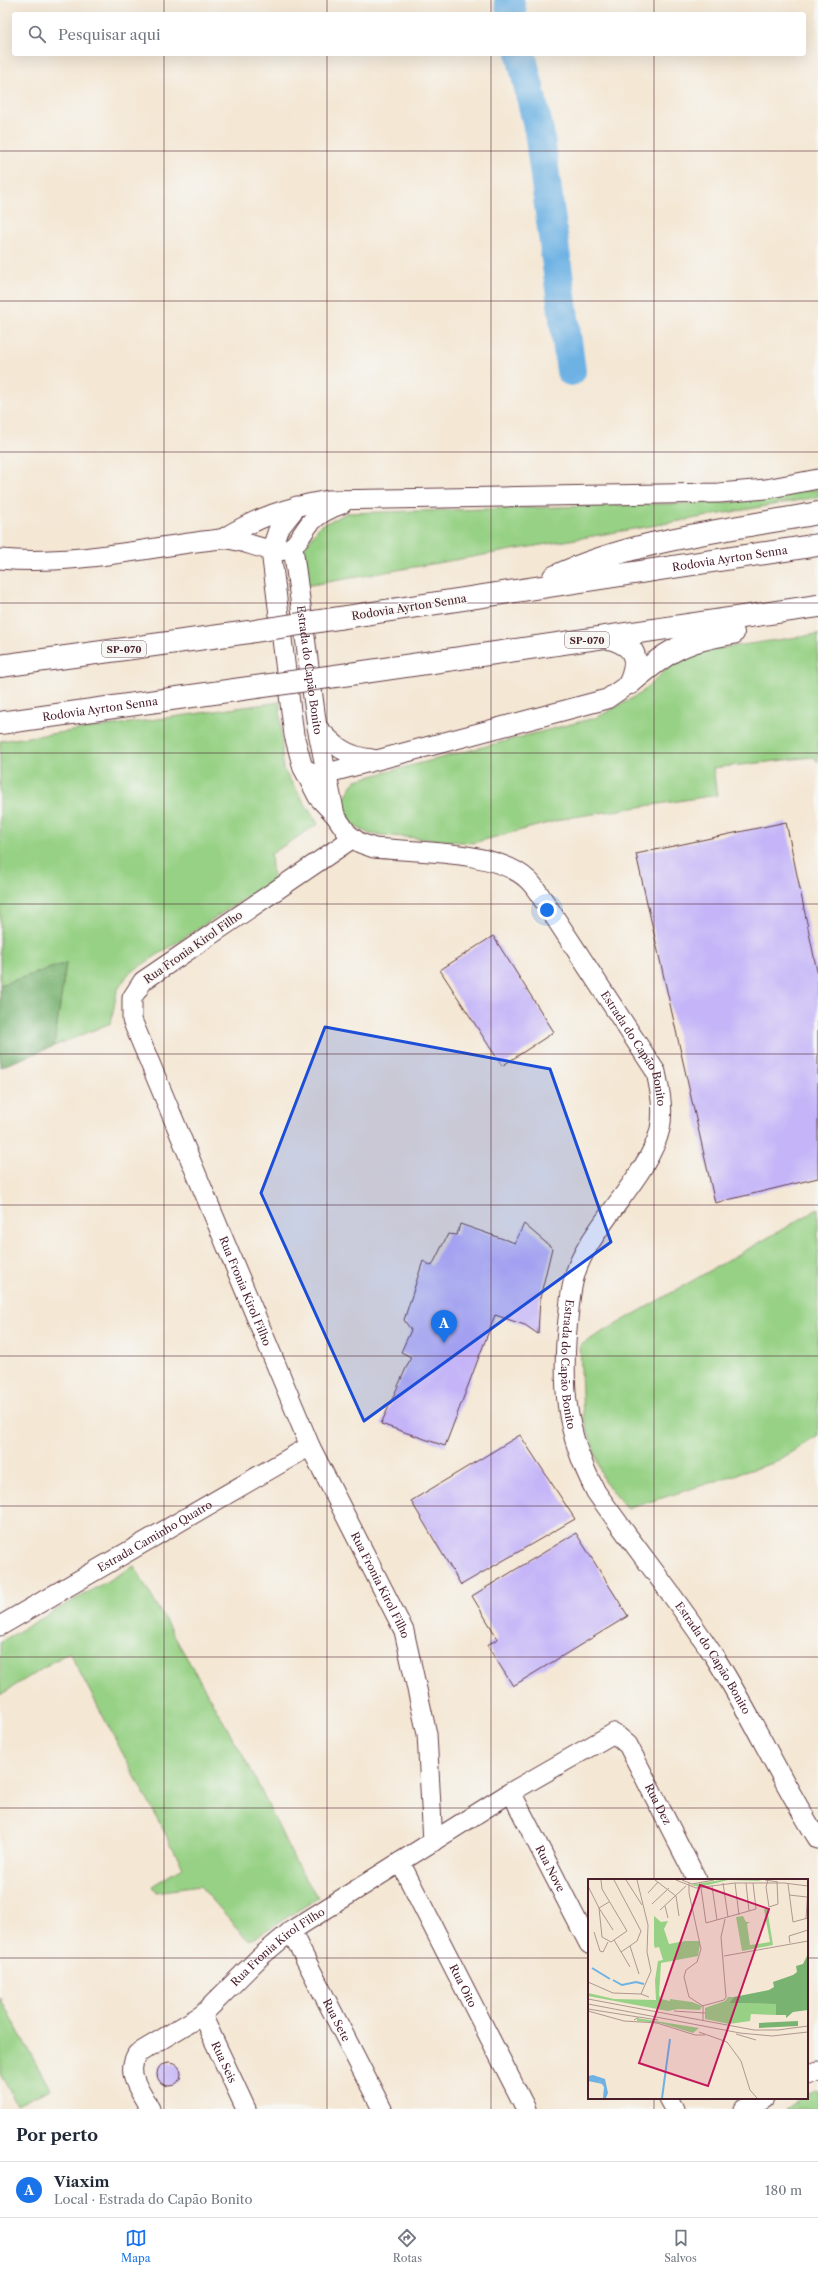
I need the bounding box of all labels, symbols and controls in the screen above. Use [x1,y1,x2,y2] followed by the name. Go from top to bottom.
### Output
[12,12,806,56] search box
[26,23,48,45] icon: search
[58,25,161,44] text: Pesquisar aqui
[671,543,789,574] street label: Rodovia Ayrton Senna
[350,591,468,623] street label: Rodovia Ayrton Senna
[294,604,325,736] street label: Estrada do Capão Bonito
[565,632,609,648] road number: SP-070
[102,641,146,657] road number: SP-070
[41,694,159,724] street label: Rodovia Ayrton Senna
[537,900,557,920] your location
[141,907,245,986] street label: Rua Fronia Kirol Filho
[598,988,669,1107] street label: Estrada do Capão Bonito
[216,1234,274,1348] street label: Rua Fronia Kirol Filho
[558,1299,579,1431] street label: Estrada do Capão Bonito
[431,1310,457,1343] pin: A
[95,1497,215,1575] street label: Estrada Caminho Quatro
[348,1530,412,1640] street label: Rua Fronia Kirol Filho
[672,1599,754,1717] street label: Estrada do Capão Bonito
[642,1781,675,1827] street label: Rua Dez
[533,1843,568,1894] street label: Rua Nove
[588,1879,808,2099] inset map
[228,1904,328,1989] street label: Rua Fronia Kirol Filho
[446,1962,480,2010] street label: Rua Oito
[320,1996,353,2044] street label: Rua Sete
[208,2039,240,2085] street label: Rua Seis
[16,2125,98,2145] text: Por perto
[54,2172,110,2191] text: Viaxim
[24,2182,34,2198] text: A
[765,2182,802,2198] text: 180 m
[54,2191,252,2207] text: Local · Estrada do Capão Bonito
[121,2227,151,2265] tab: Mapa
[393,2227,422,2265] tab: Rotas
[664,2227,697,2265] tab: Salvos

